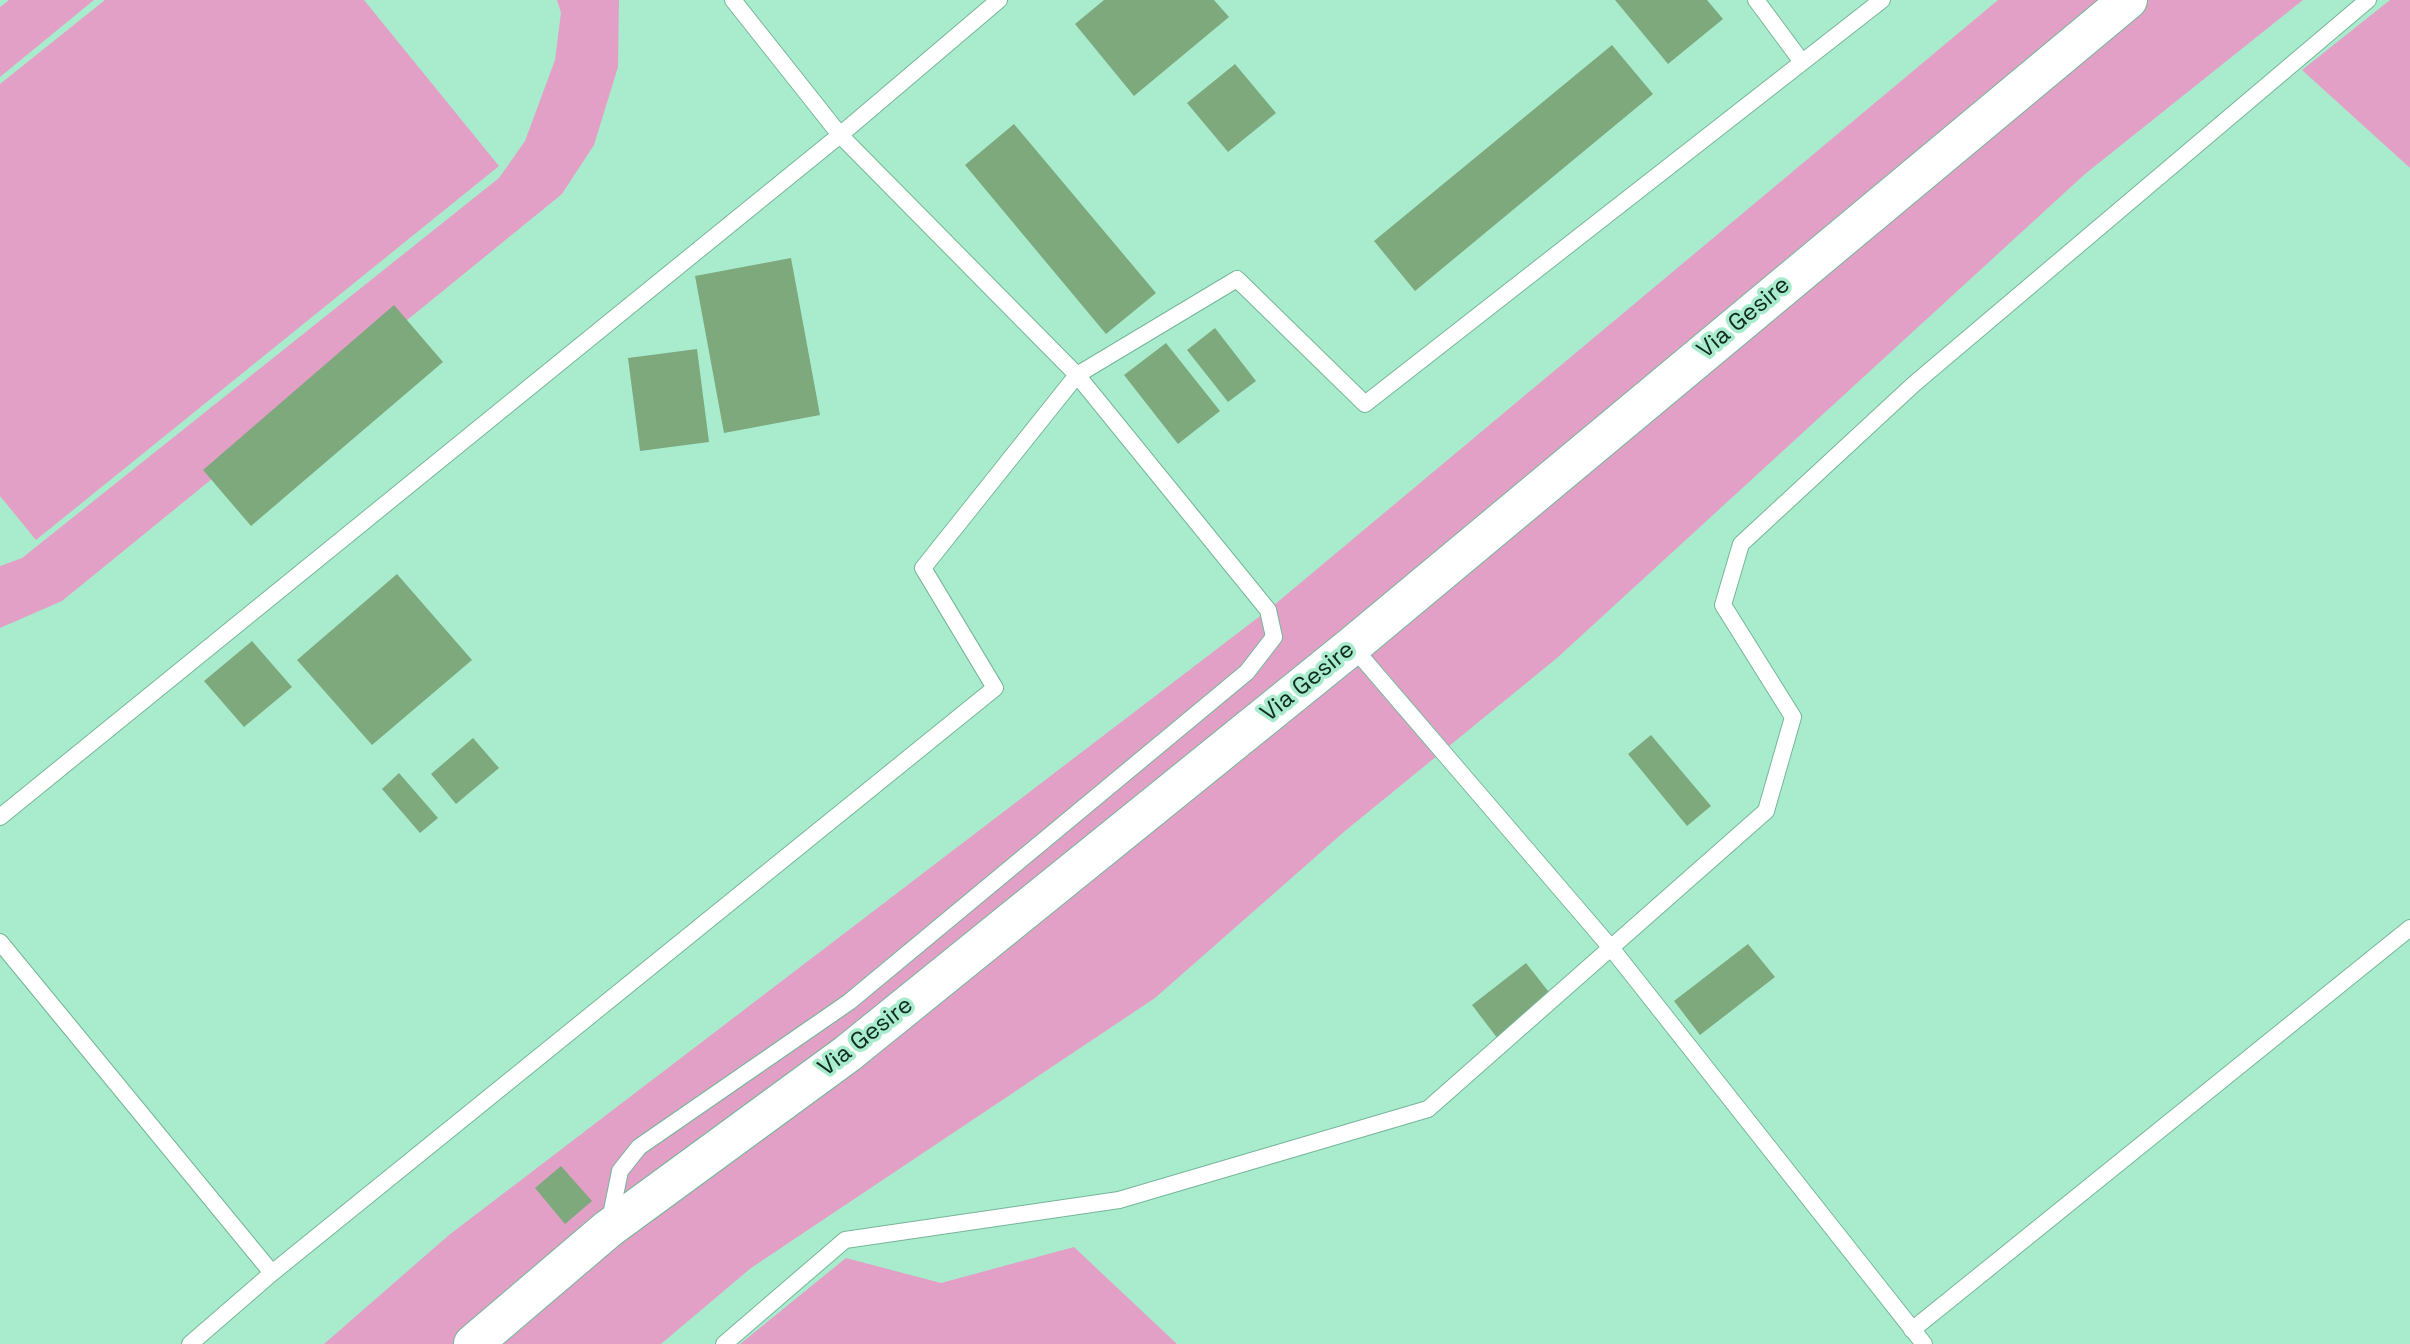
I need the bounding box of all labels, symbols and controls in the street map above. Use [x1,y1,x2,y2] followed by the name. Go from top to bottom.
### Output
[1692,271,1796,365] street label: Via Gesire
[1255,636,1361,728] street label: Via Gesire
[813,991,919,1083] street label: Via Gesire

